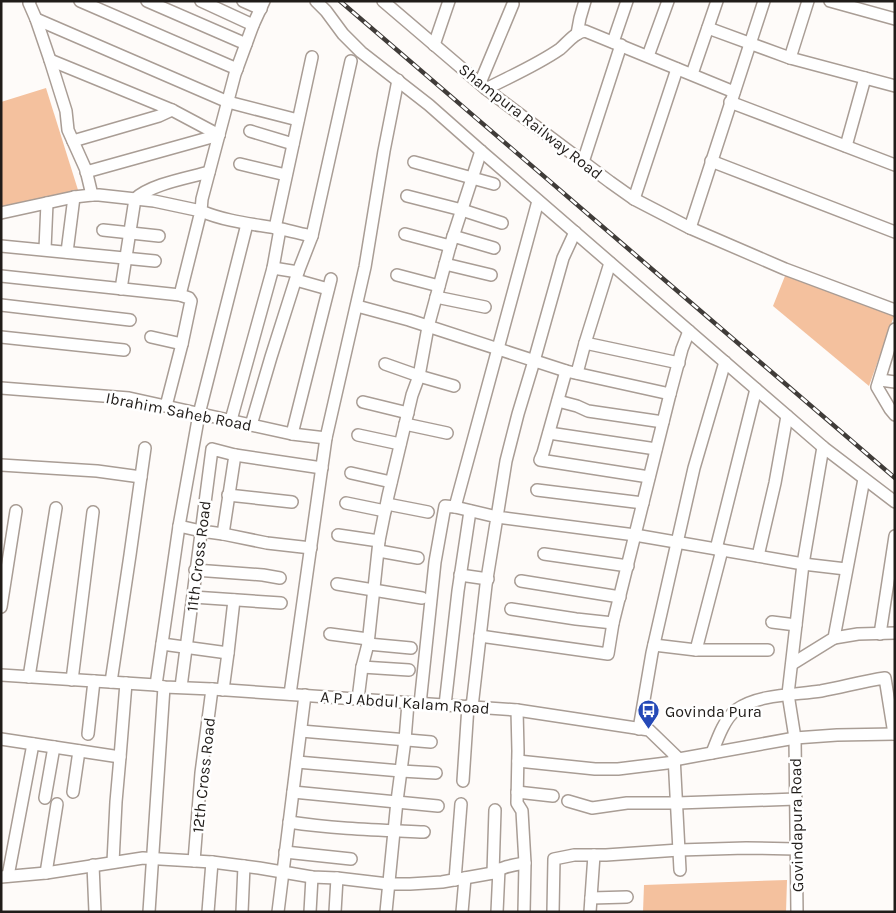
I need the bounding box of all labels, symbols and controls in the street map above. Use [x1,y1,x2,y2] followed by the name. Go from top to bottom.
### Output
[455,59,606,183] street label: Shampura Railway Road
[104,388,253,435] street label: Ibrahim Saheb Road
[182,499,215,613] street label: 11th Cross Road
[320,687,490,718] street label: A P J Abdul Kalam Road
[637,699,661,730] bus stop icon: Govinda Pura
[665,702,762,721] place label: Govinda Pura
[188,716,219,834] street label: 12th Cross Road
[786,758,807,892] street label: Govindapura Road

